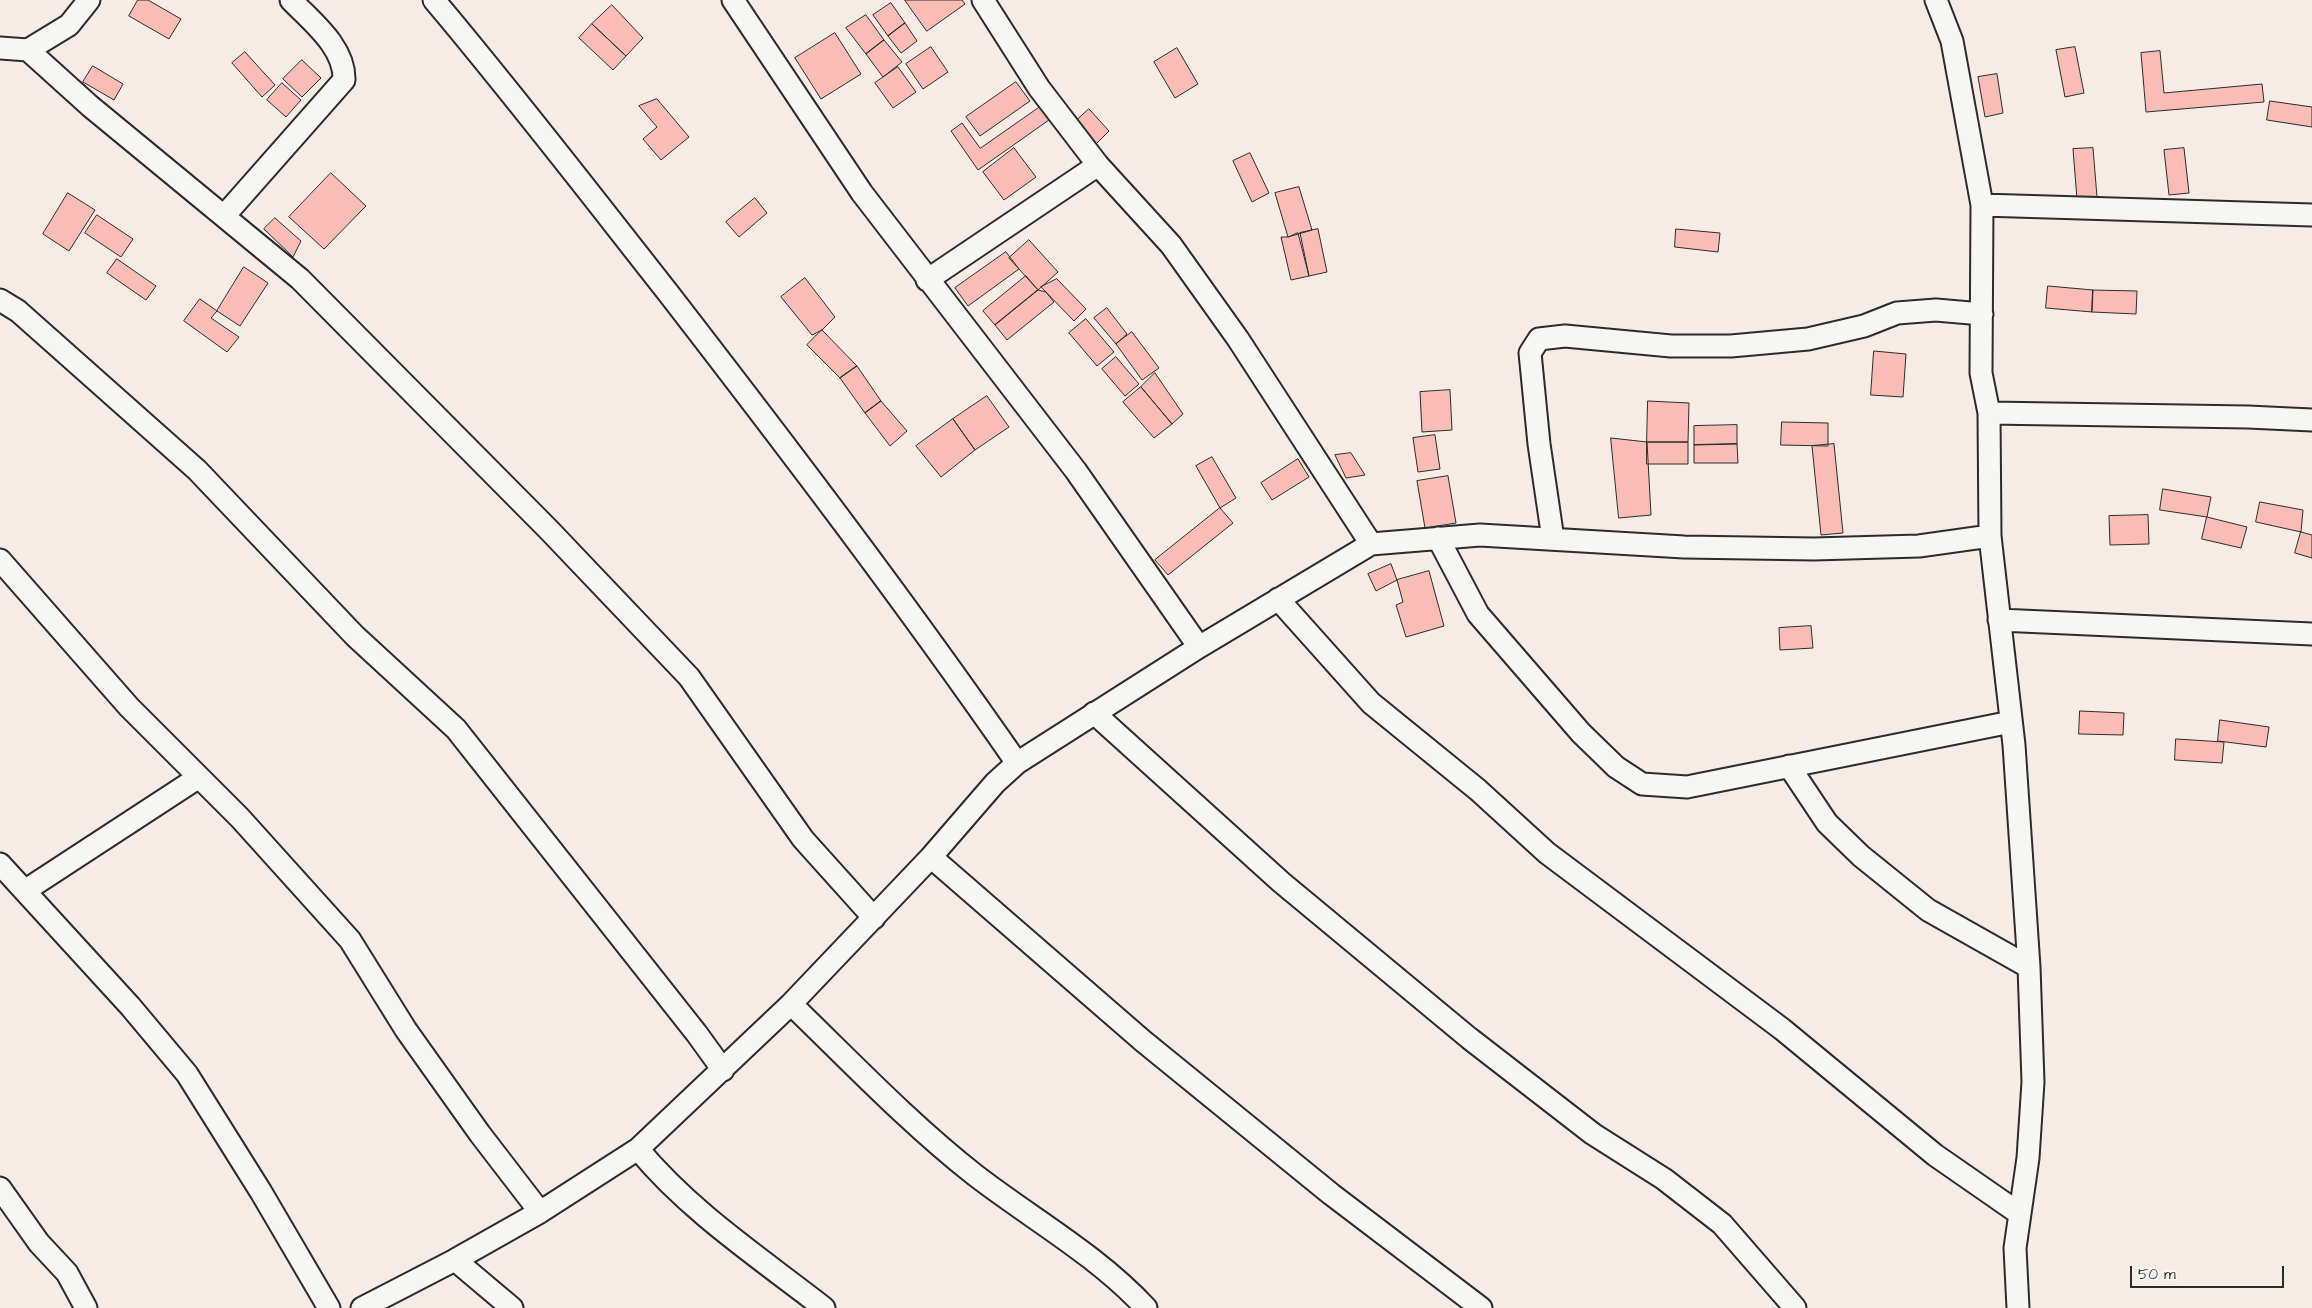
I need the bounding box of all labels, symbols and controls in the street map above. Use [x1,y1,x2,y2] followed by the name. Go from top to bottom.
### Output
[2132,1256,2286,1288] scale bar
[2138,1264,2176,1285] text: 50 m

